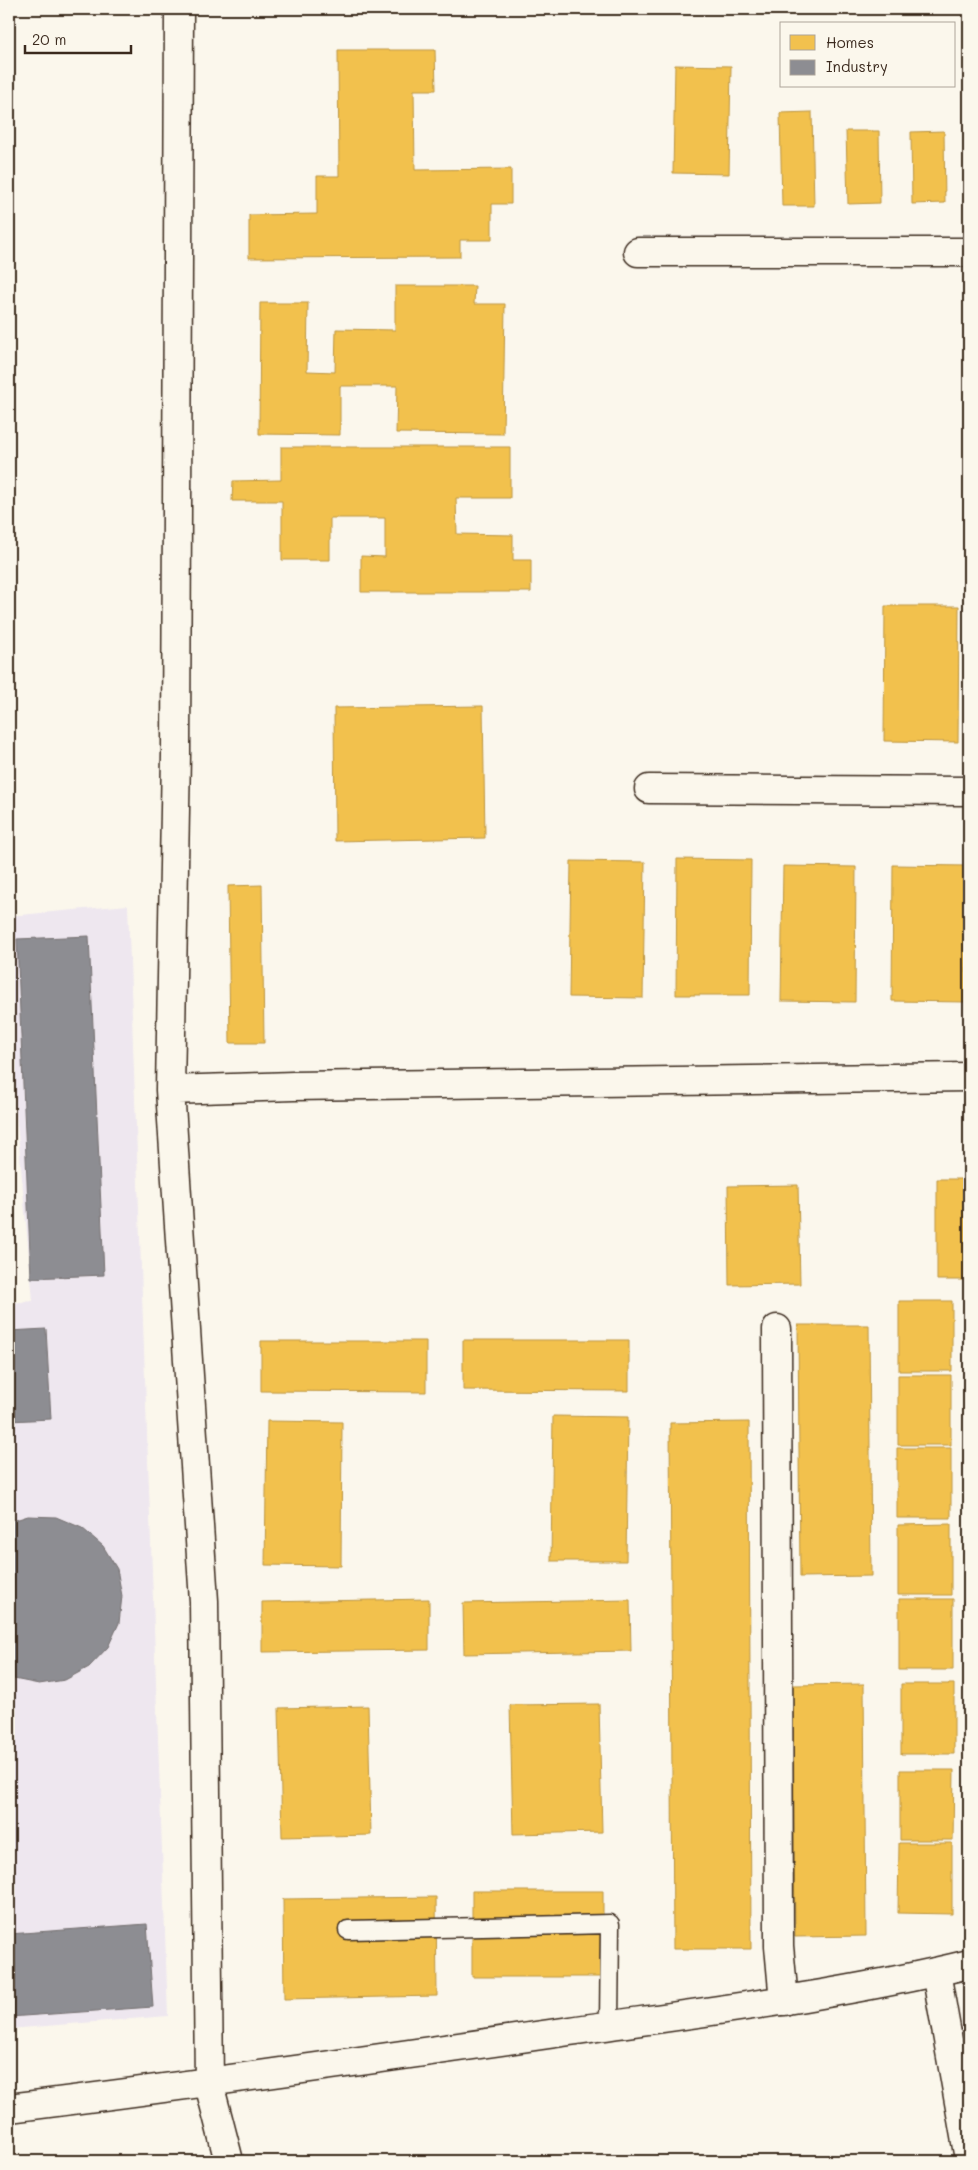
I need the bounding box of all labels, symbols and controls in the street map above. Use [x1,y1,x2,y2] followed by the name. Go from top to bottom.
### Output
[25,22,131,54] scale bar
[780,22,956,88] legend
[32,29,66,49] text: 20 m
[826,32,874,52] text: Homes
[826,56,888,76] text: Industry

